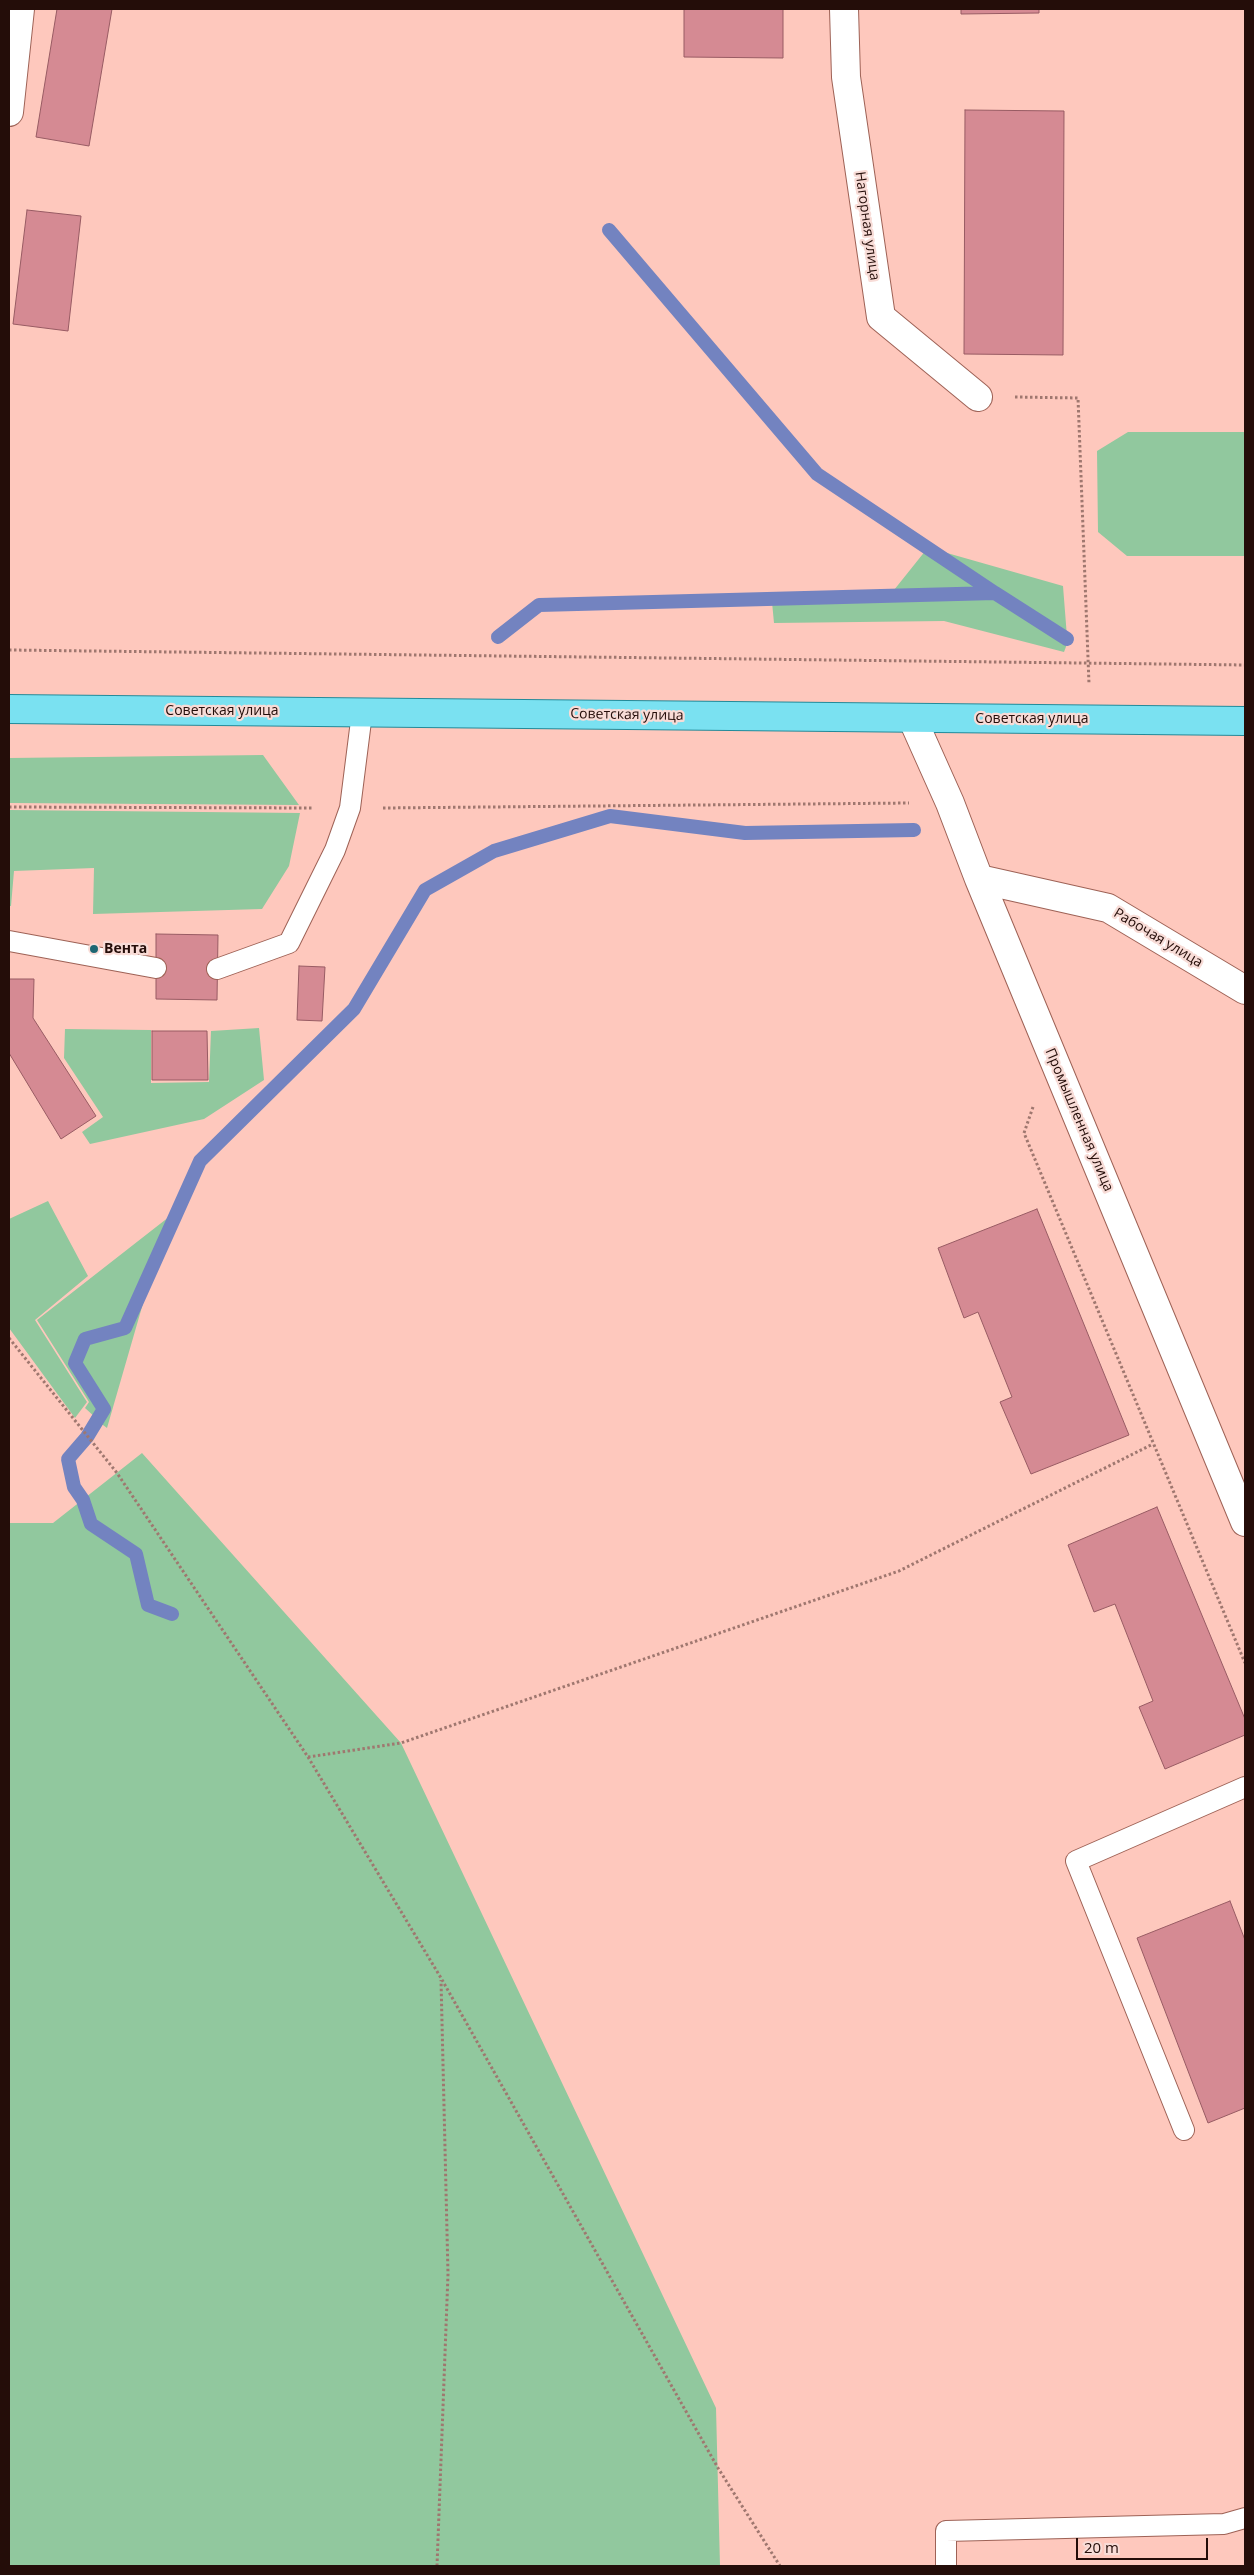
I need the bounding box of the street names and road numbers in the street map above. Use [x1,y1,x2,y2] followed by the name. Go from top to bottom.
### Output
[851,171,883,281] street label: Нагорная улица
[165,703,279,719] street label: Советская улица
[570,706,684,724] street label: Советская улица
[975,711,1089,727] street label: Советская улица
[1110,905,1206,971] street label: Рабочая улица
[1041,1046,1117,1194] street label: Промышленная улица

